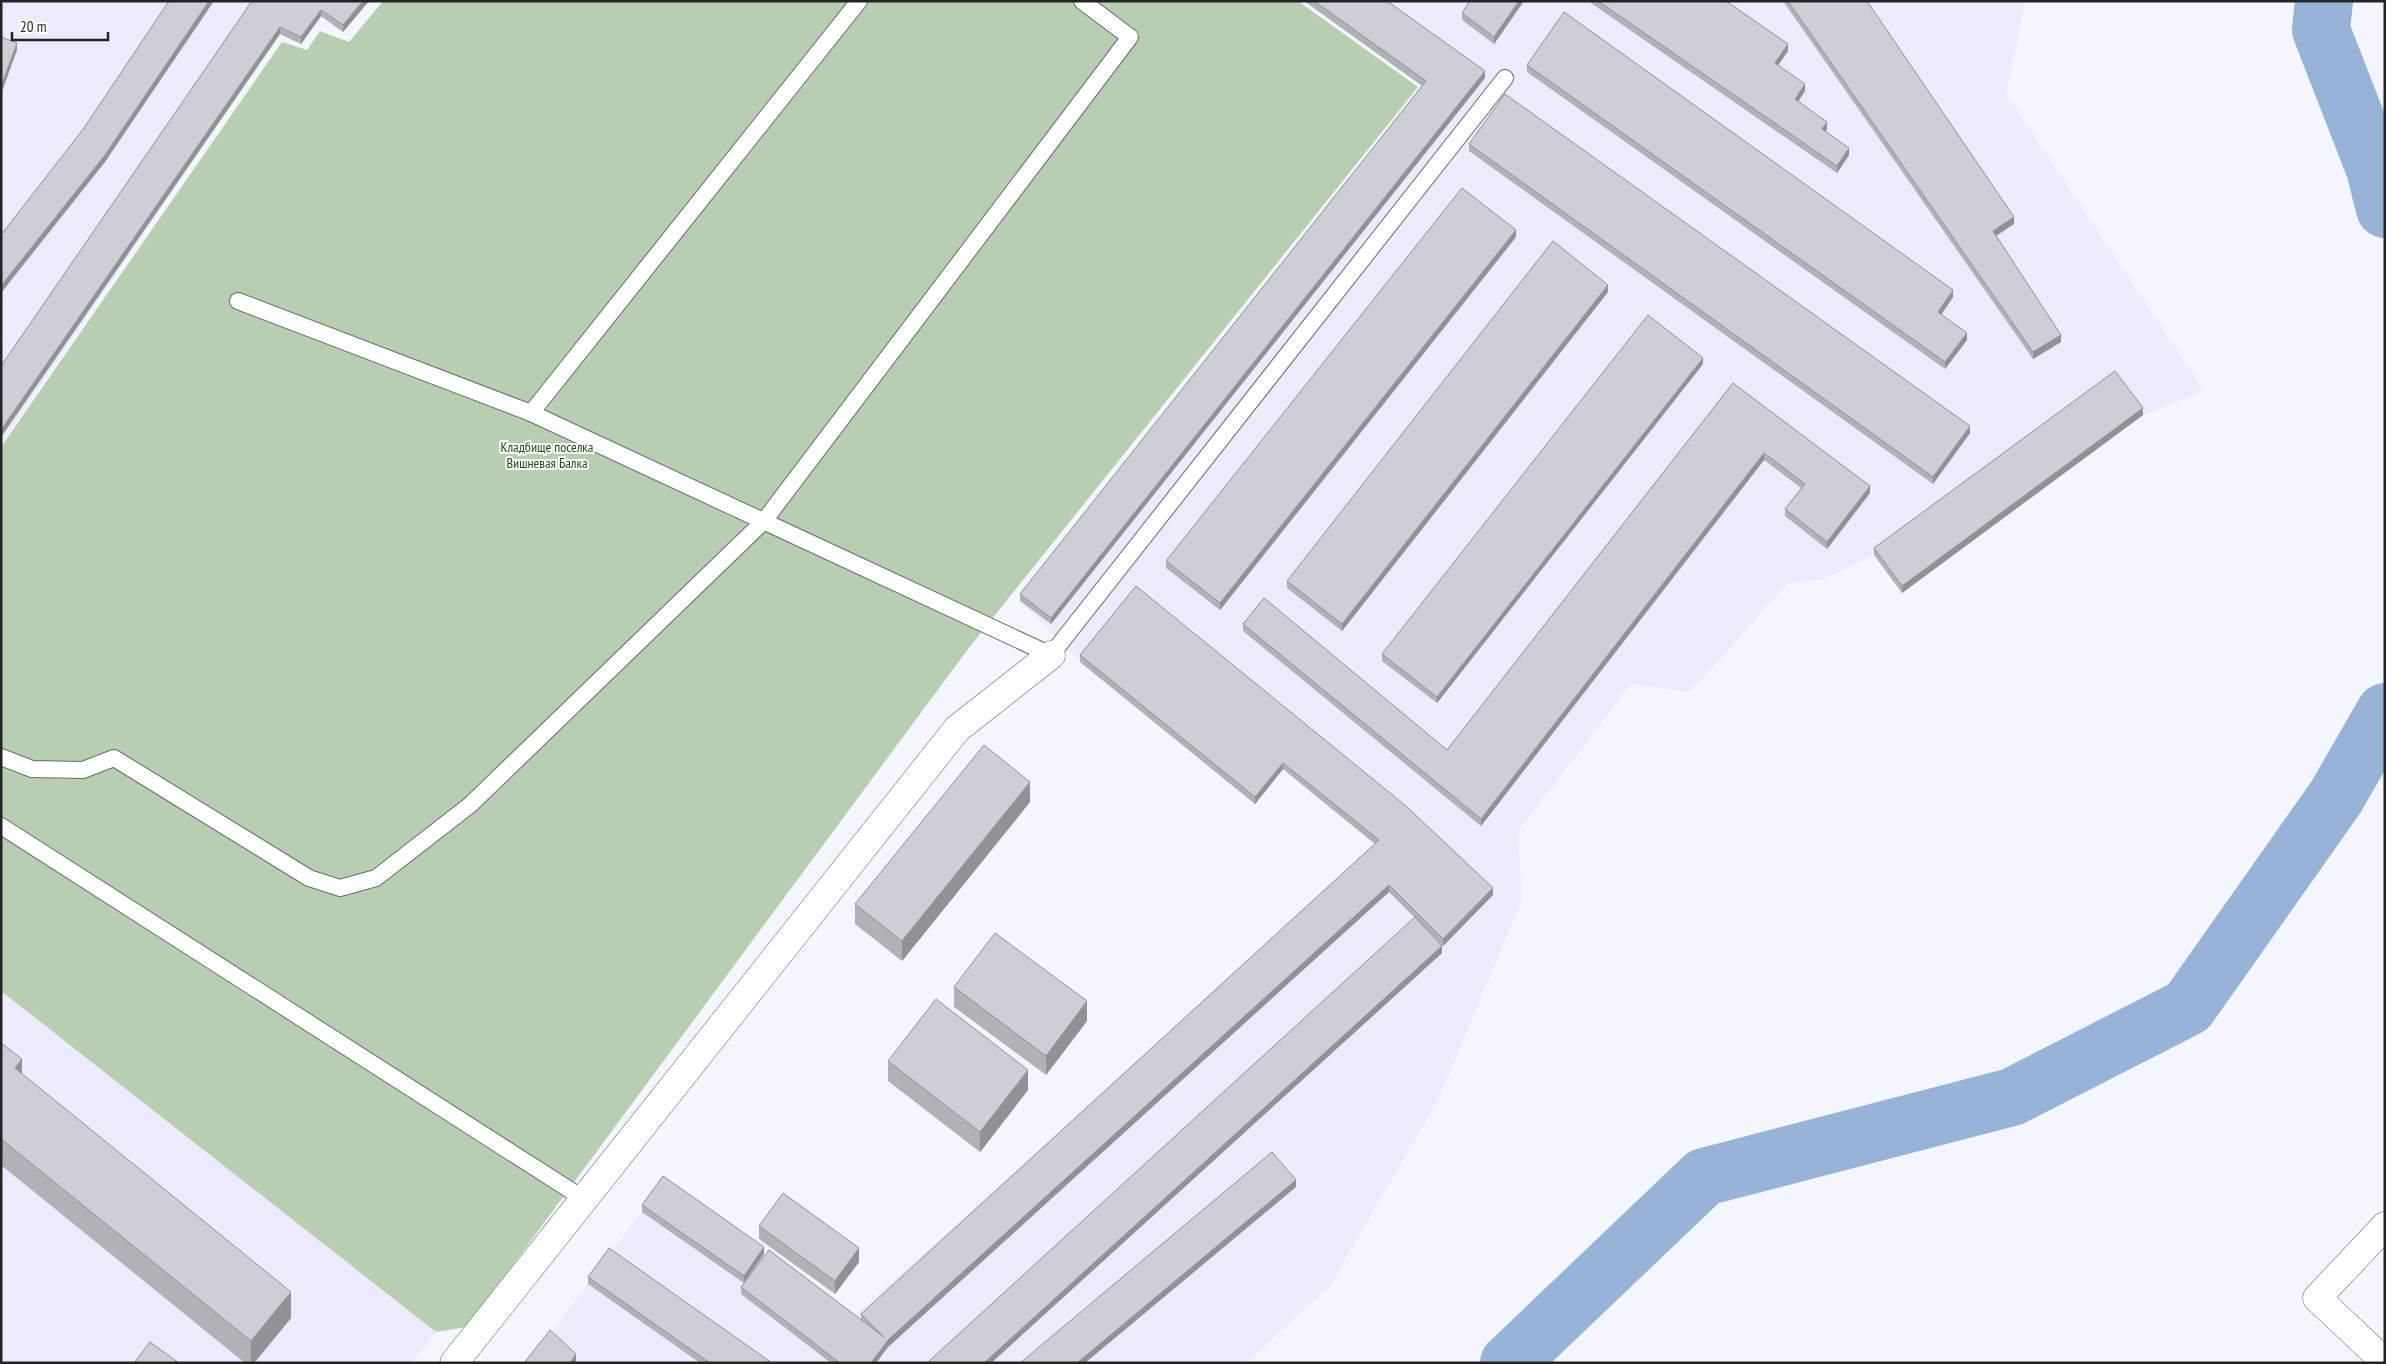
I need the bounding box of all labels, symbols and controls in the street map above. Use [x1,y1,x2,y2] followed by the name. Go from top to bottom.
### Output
[12,10,109,42] scale bar
[20,17,46,36] text: 20 m
[501,438,593,472] park label: Кладбище поселка Вишневая Балка

